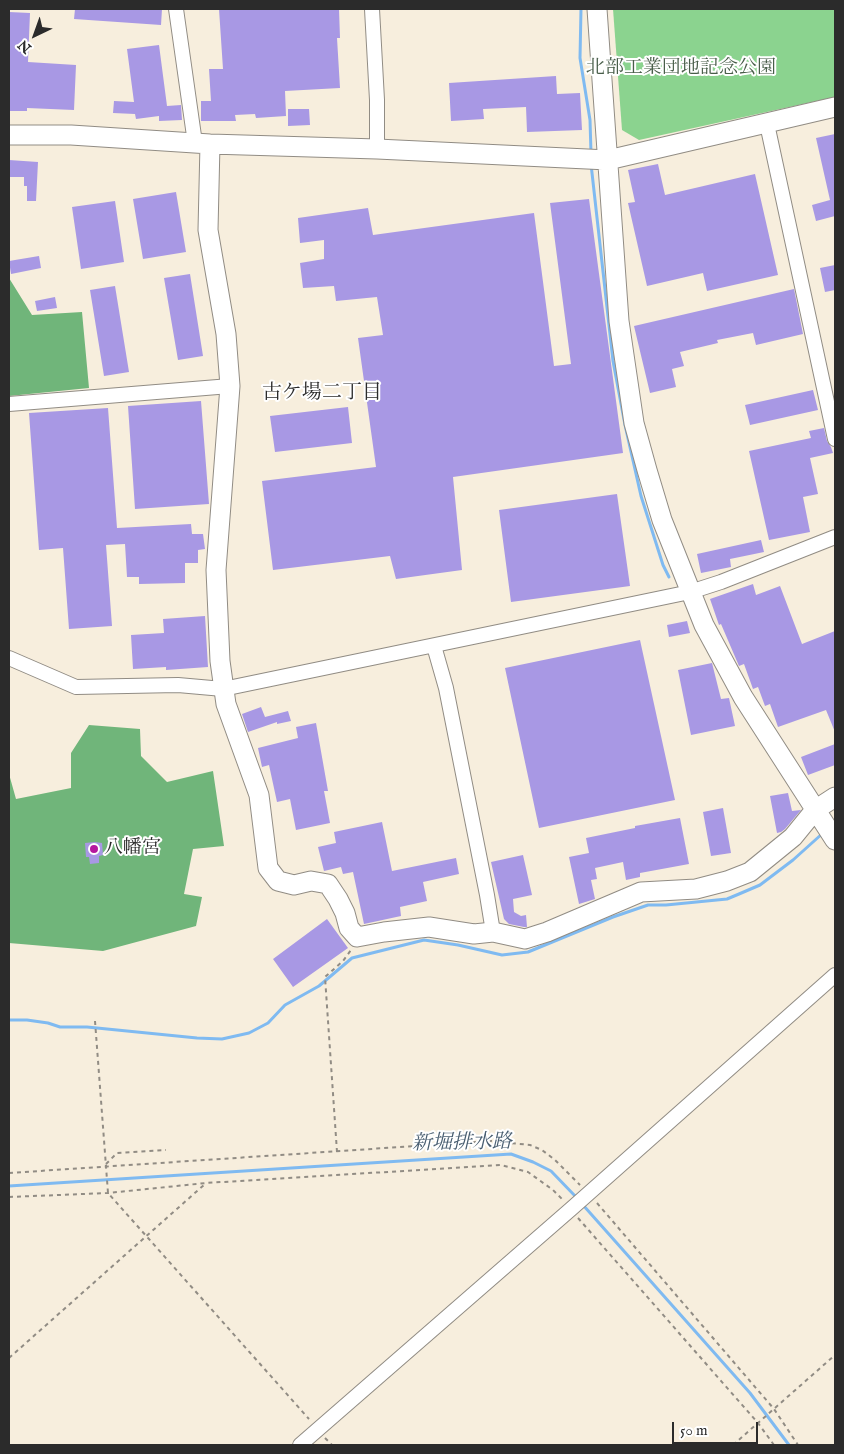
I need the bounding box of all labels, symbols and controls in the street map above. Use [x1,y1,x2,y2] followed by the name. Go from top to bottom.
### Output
[10,10,60,60] north arrow
[14,35,35,57] text: N
[586,58,776,80] park label: 北部工業団地記念公園
[262,382,382,406] district label: 古ケ場二丁目
[104,838,161,860] place label: 八幡宮
[88,843,100,855] marker: 八幡宮
[412,1131,512,1157] water label: 新堀排水路
[674,1412,760,1444] scale bar
[680,1421,708,1440] text: 50 m

